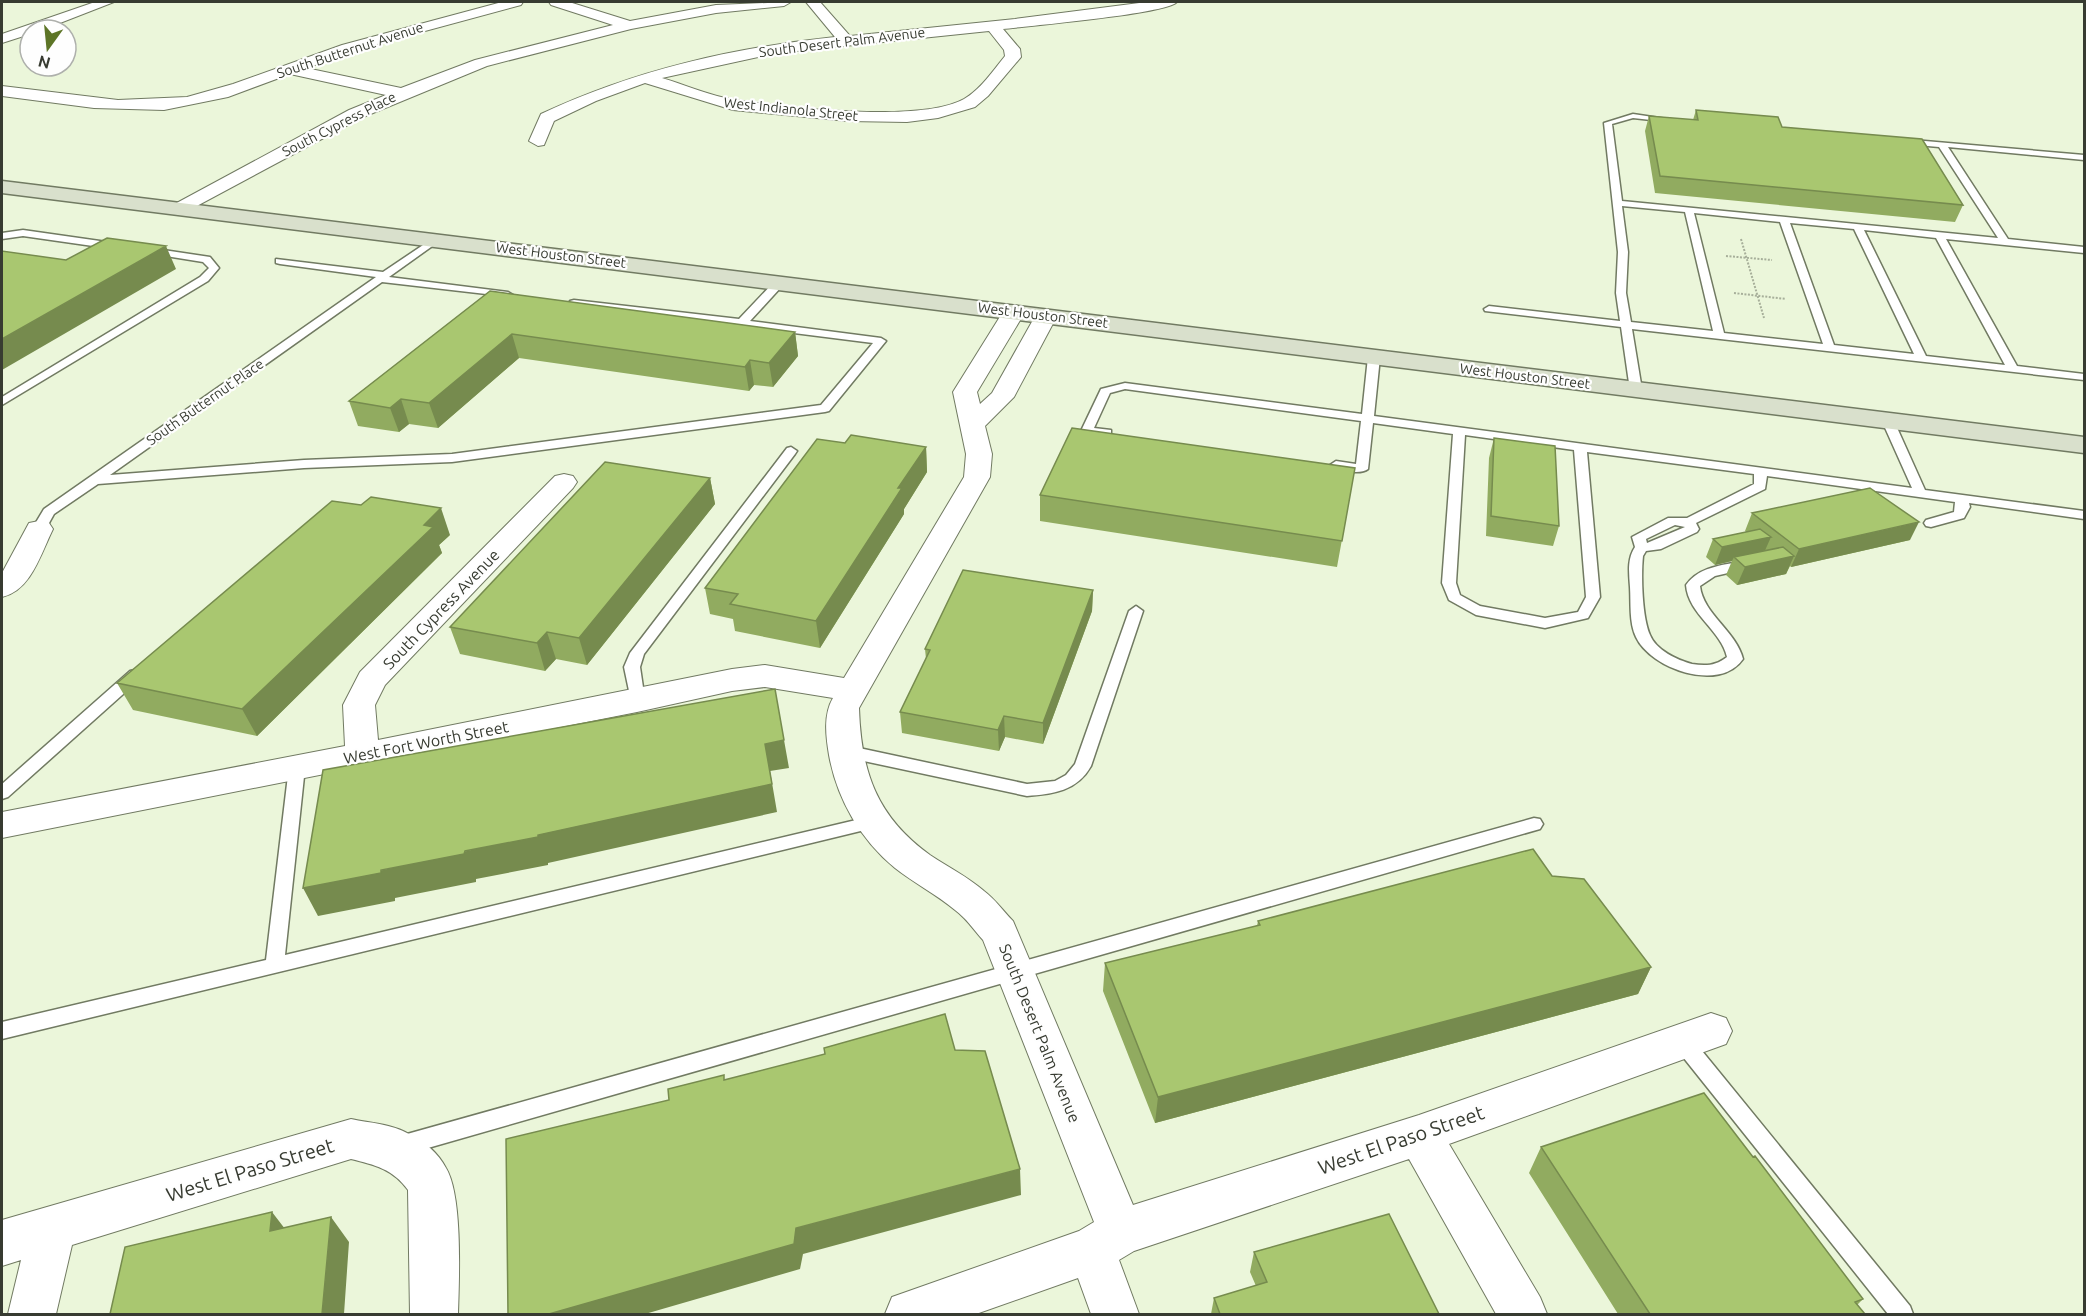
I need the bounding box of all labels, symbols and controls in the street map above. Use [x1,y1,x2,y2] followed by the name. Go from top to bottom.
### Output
[18,18,78,78] north arrow
[275,19,425,81] street label: South Butternut Avenue
[758,24,926,60] street label: South Desert Palm Avenue
[36,52,52,73] text: N
[279,88,399,160] street label: South Cypress Place
[723,94,859,124] street label: West Indianola Street
[495,239,628,271] street label: West Houston Street
[977,299,1110,331] street label: West Houston Street
[143,356,267,448] street label: South Butternut Place
[1459,360,1592,392] street label: West Houston Street
[379,545,503,673] street label: South Cypress Avenue
[342,717,511,767] street label: West Fort Worth Street
[996,941,1084,1125] street label: South Desert Palm Avenue
[1315,1100,1487,1179] street label: West El Paso Street
[163,1133,337,1206] street label: West El Paso Street

